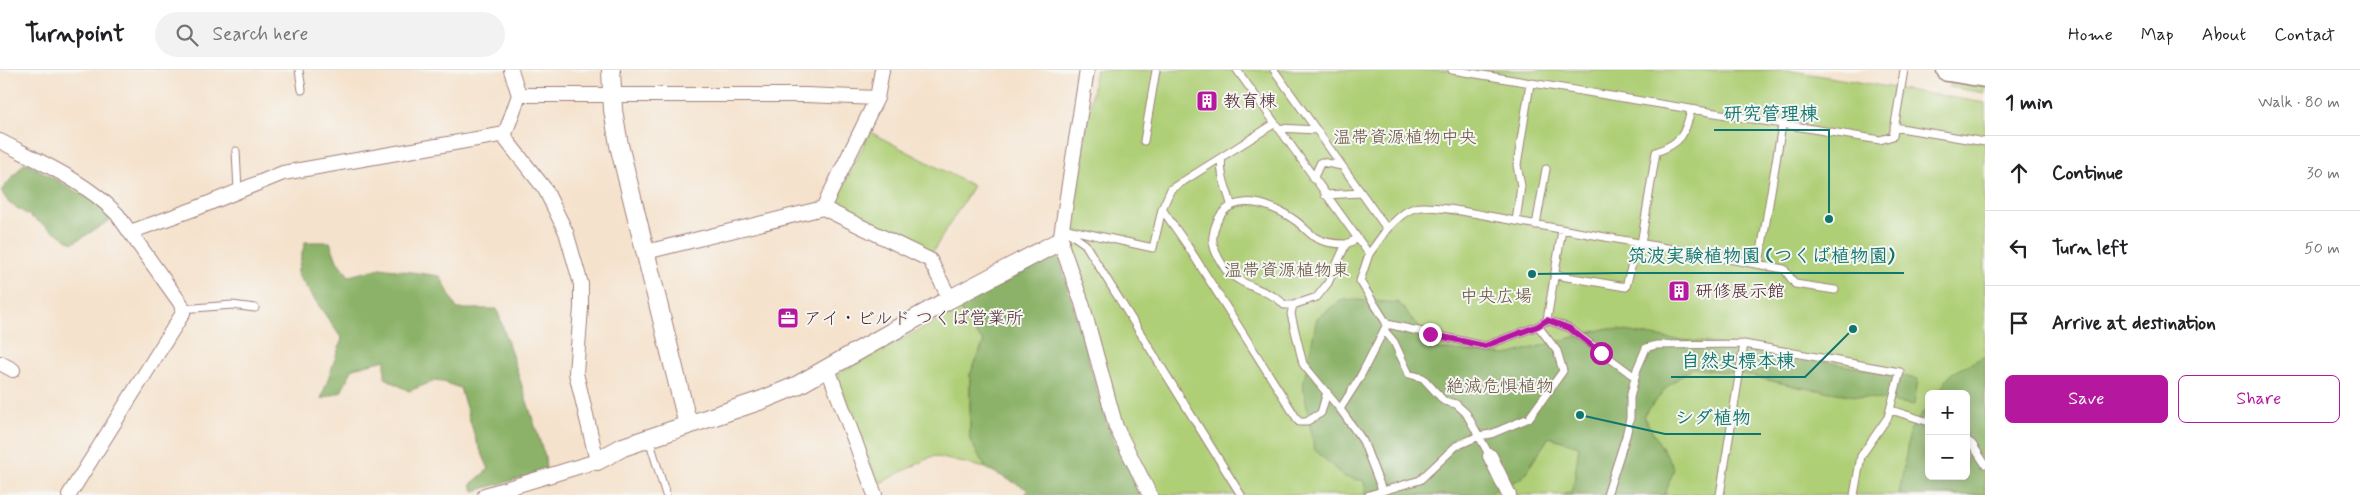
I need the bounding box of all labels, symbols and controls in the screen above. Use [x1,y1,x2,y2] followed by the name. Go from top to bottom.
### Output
[155,12,505,57] search box
[25,19,125,50] text: Turnpoint
[173,21,201,49] icon: search
[213,22,308,47] text: Search here
[2068,23,2113,47] text: Home
[2141,23,2174,47] text: Map
[2202,23,2246,47] text: About
[2274,23,2335,47] text: Contact
[1195,89,1219,113] building icon: 教育棟
[2005,89,2053,117] text: 1 min
[1223,90,1277,114] place label: 教育棟
[2258,92,2340,113] text: Walk · 80 m
[1714,96,1829,130] callout: 研究管理棟
[1723,102,1819,127] text: 研究管理棟
[1333,126,1477,150] park label: 温帯資源植物中央
[2005,159,2033,187] icon: ahead
[2052,161,2123,186] text: Continue
[2307,163,2340,184] text: 30 m
[2005,234,2033,262] icon: left
[2052,236,2128,261] text: Turn left
[2304,238,2340,259] text: 50 m
[1617,239,1904,273] callout: 筑波実験植物園 (つくば植物園)
[1627,244,1895,269] text: 筑波実験植物園 (つくば植物園)
[1224,259,1350,283] park label: 温帯資源植物東
[1667,279,1691,303] building icon: 研修展示館
[1695,280,1785,304] place label: 研修展示館
[1460,285,1532,309] park label: 中央広場
[776,306,800,330] office icon: アイ・ビルド つくば営業所
[804,307,1023,331] place label: アイ・ビルド つくば営業所
[2005,309,2033,337] icon: arrive
[2052,311,2216,336] text: Arrive at destination
[1419,323,1442,346] route end
[1590,342,1613,365] route start
[1671,343,1805,377] callout: 自然史標本棟
[1681,349,1795,374] text: 自然史標本棟
[1446,375,1554,399] park label: 絶滅危惧植物
[2005,375,2168,423] button: Save
[2178,375,2340,423] button: Share
[1925,390,1970,480] map controls
[1925,390,1970,435] button: +
[1665,400,1761,434] callout: シダ植物
[1675,406,1751,431] text: シダ植物
[1925,435,1970,480] button: −

